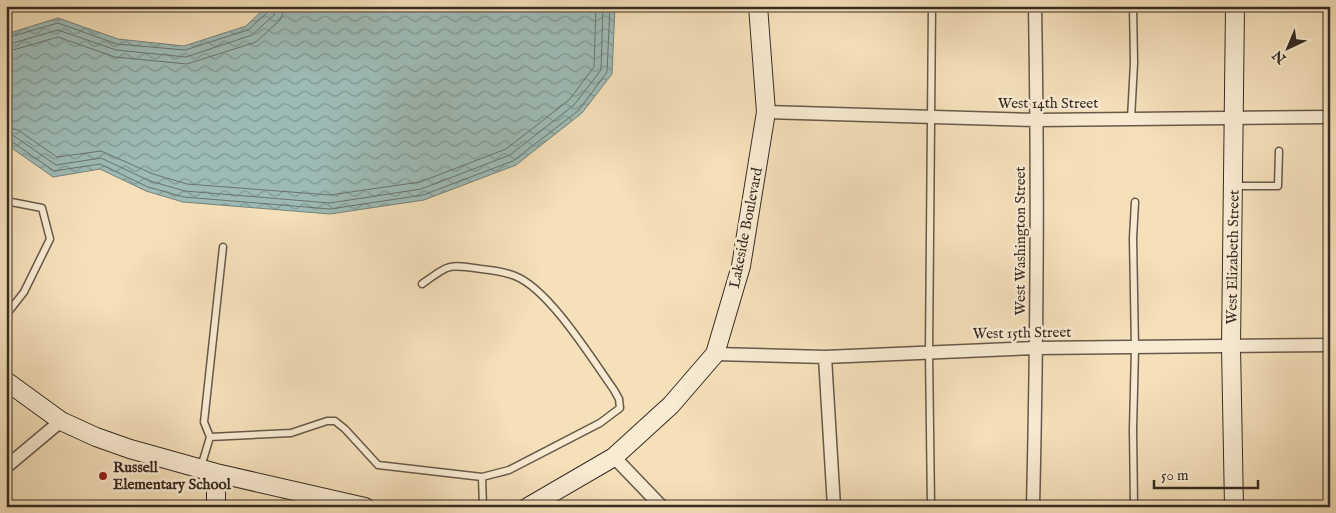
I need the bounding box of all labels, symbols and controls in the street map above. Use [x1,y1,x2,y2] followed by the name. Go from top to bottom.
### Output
[1264,22,1314,72] north arrow
[1269,46,1291,68] text: N
[998,94,1098,113] street label: West 14th Street
[725,165,767,290] street label: Lakeside Boulevard
[1011,166,1030,316] street label: West Washington Street
[1222,190,1244,324] street label: West Elizabeth Street
[972,323,1072,343] street label: West 15th Street
[113,458,232,494] place label: Russell Elementary School
[1154,458,1257,490] scale bar
[1161,466,1189,485] text: 50 m
[97,470,109,482] marker: Russell Elementary School

